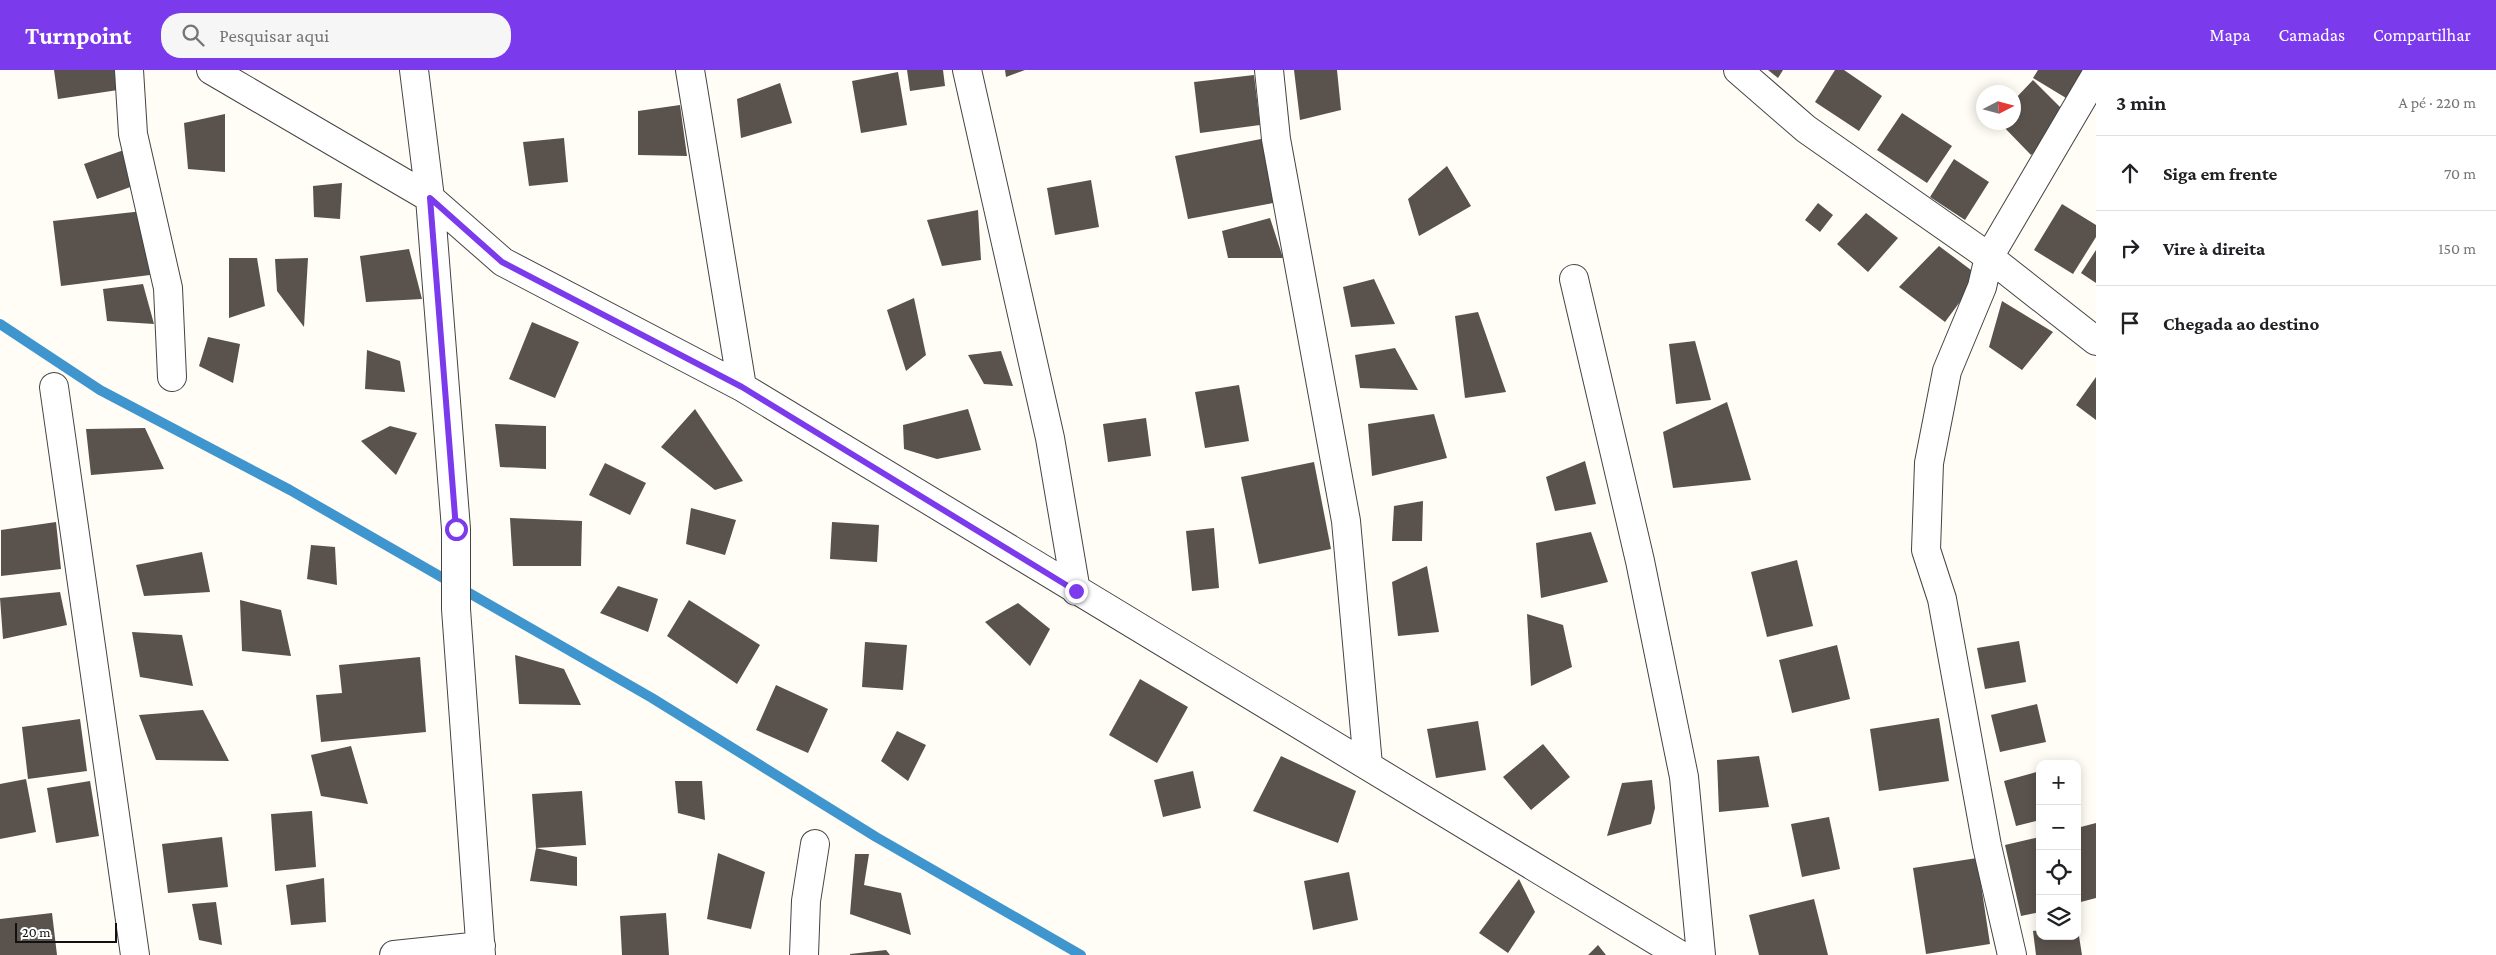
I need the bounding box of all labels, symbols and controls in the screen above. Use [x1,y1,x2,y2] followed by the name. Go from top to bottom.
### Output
[161,13,511,58] search box
[179,21,207,49] icon: search
[25,22,131,49] text: Turnpoint
[219,25,329,46] text: Pesquisar aqui
[2210,25,2251,45] text: Mapa
[2279,25,2345,45] text: Camadas
[2373,25,2471,45] text: Compartilhar
[1976,85,2021,130] north arrow
[2116,91,2166,115] text: 3 min
[2399,94,2476,111] text: A pé · 220 m
[2116,159,2144,187] icon: ahead
[2163,163,2277,184] text: Siga em frente
[2444,165,2476,182] text: 70 m
[2116,234,2144,262] icon: right
[2163,238,2265,259] text: Vire à direita
[2438,240,2476,257] text: 150 m
[2116,309,2144,337] icon: arrive
[2163,313,2319,334] text: Chegada ao destino
[445,518,468,541] route start
[1065,580,1088,603] route end
[2036,760,2081,940] map controls
[2036,760,2081,805] button: +
[2036,805,2081,850] button: −
[2036,850,2081,895] button: locate
[2036,895,2081,940] button: layers
[15,920,118,943] scale bar
[22,924,50,940] text: 20 m

